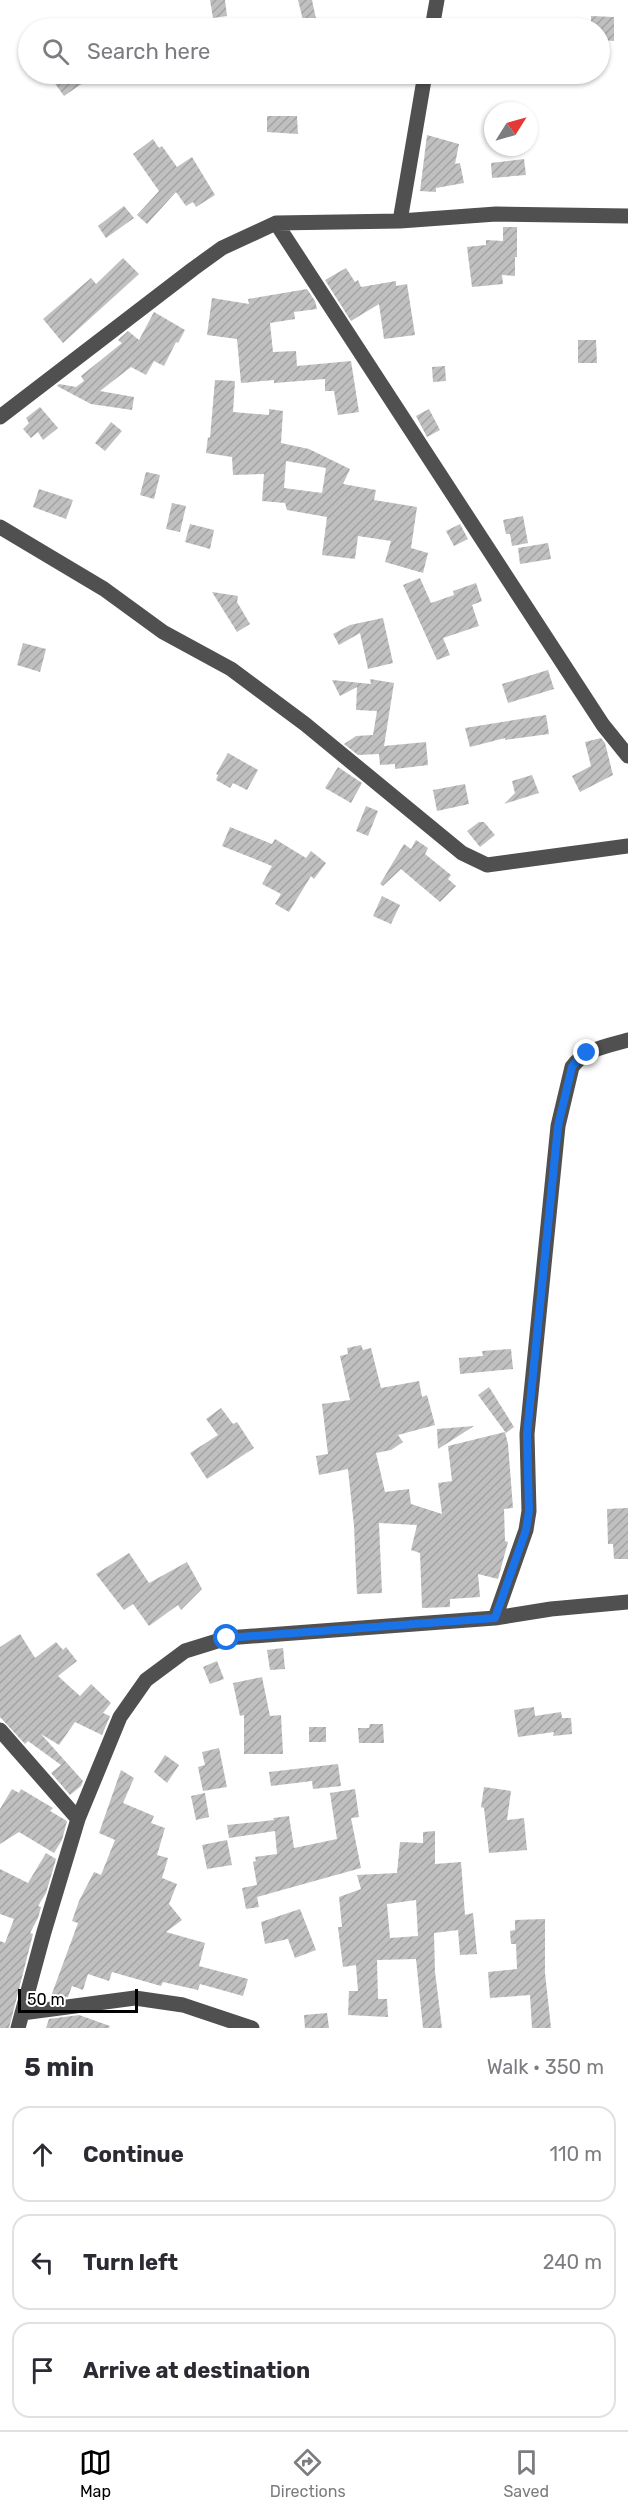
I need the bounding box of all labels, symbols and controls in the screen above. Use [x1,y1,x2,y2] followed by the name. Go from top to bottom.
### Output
[18,18,610,84] search box
[39,35,72,68] icon: search
[87,38,210,65] text: Search here
[484,102,538,156] north arrow
[573,1039,599,1065] route end
[213,1624,239,1650] route start
[18,1986,138,2014] scale bar
[27,1990,65,2009] text: 50 m
[24,2052,94,2083] text: 5 min
[487,2055,604,2079] text: Walk · 350 m
[26,2138,59,2171] icon: ahead
[83,2141,184,2168] text: Continue
[550,2142,602,2166] text: 110 m
[26,2246,59,2279] icon: left
[83,2249,178,2276] text: Turn left
[543,2250,602,2274] text: 240 m
[26,2354,59,2387] icon: arrive
[83,2357,310,2384] text: Arrive at destination
[79,2446,112,2501] tab: Map
[270,2446,346,2501] tab: Directions
[503,2446,549,2501] tab: Saved

